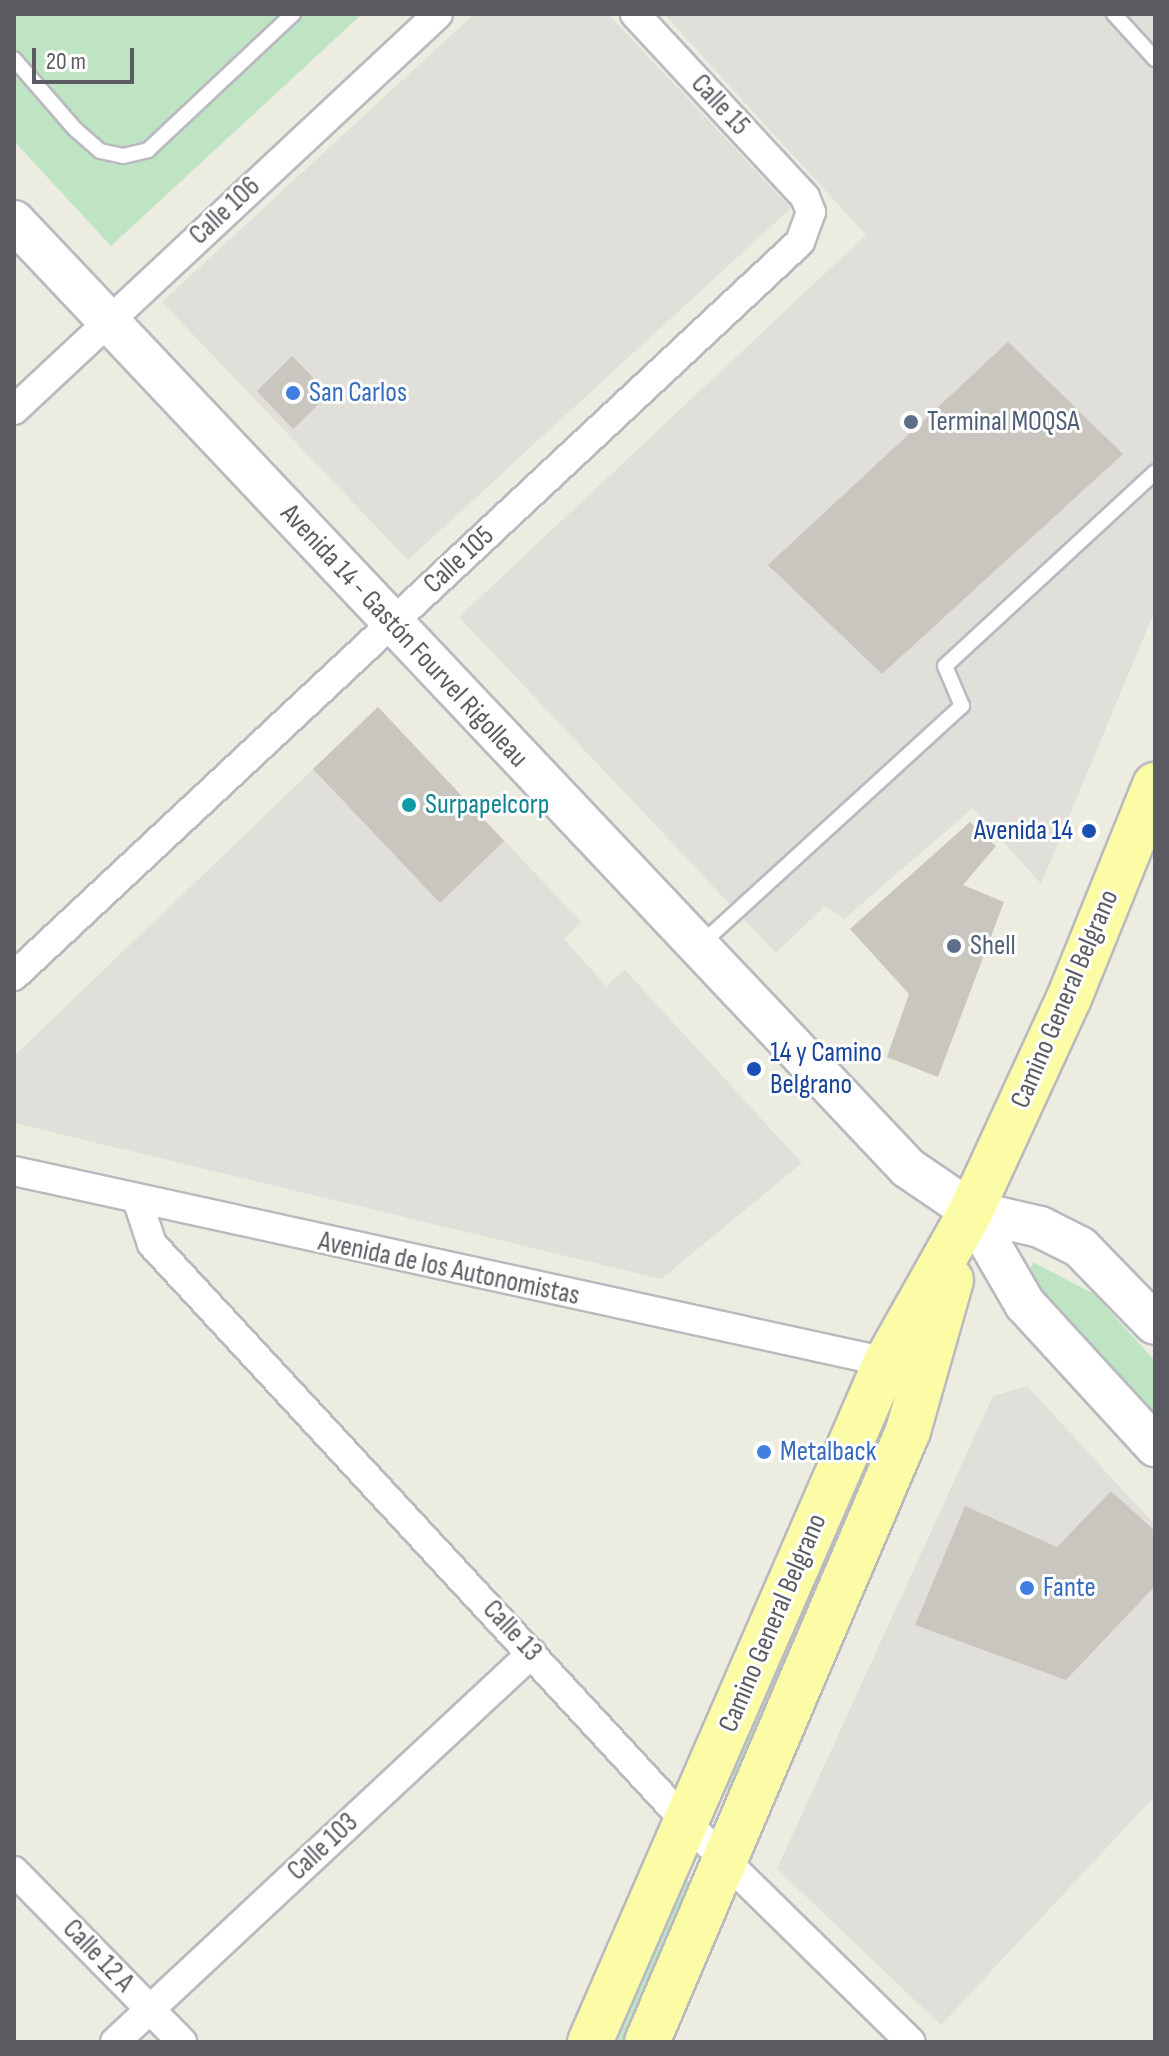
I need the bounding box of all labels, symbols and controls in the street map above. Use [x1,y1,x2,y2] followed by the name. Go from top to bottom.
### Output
[36,32,138,82] scale bar
[46,47,86,76] text: 20 m
[683,68,757,142] street label: Calle 15
[183,170,267,252] street label: Calle 106
[309,376,407,410] place label: San Carlos
[284,384,302,402] marker: San Carlos
[927,405,1079,439] place label: Terminal MOQSA
[902,413,920,431] marker: Terminal MOQSA
[273,497,535,775] street label: Avenida 14 - Gastón Fourvel Rigolleau
[417,519,501,601] street label: Calle 105
[425,788,549,822] place label: Surpapelcorp
[400,796,418,814] marker: Surpapelcorp
[974,814,1073,848] place label: Avenida 14
[1080,822,1098,840] marker: Avenida 14
[1004,885,1126,1113] street label: Camino General Belgrano
[970,929,1016,963] place label: Shell
[945,937,963,955] marker: Shell
[770,1036,882,1102] place label: 14 y Camino Belgrano
[745,1060,763,1078] marker: 14 y Camino Belgrano
[315,1225,583,1313] street label: Avenida de los Autonomistas
[780,1435,876,1469] place label: Metalback
[755,1443,773,1461] marker: Metalback
[712,1509,834,1737] street label: Camino General Belgrano
[1043,1571,1096,1605] place label: Fante
[1018,1579,1036,1597] marker: Fante
[475,1593,549,1669] street label: Calle 13
[281,1806,365,1888] street label: Calle 103
[55,1913,141,1999] street label: Calle 12 A

